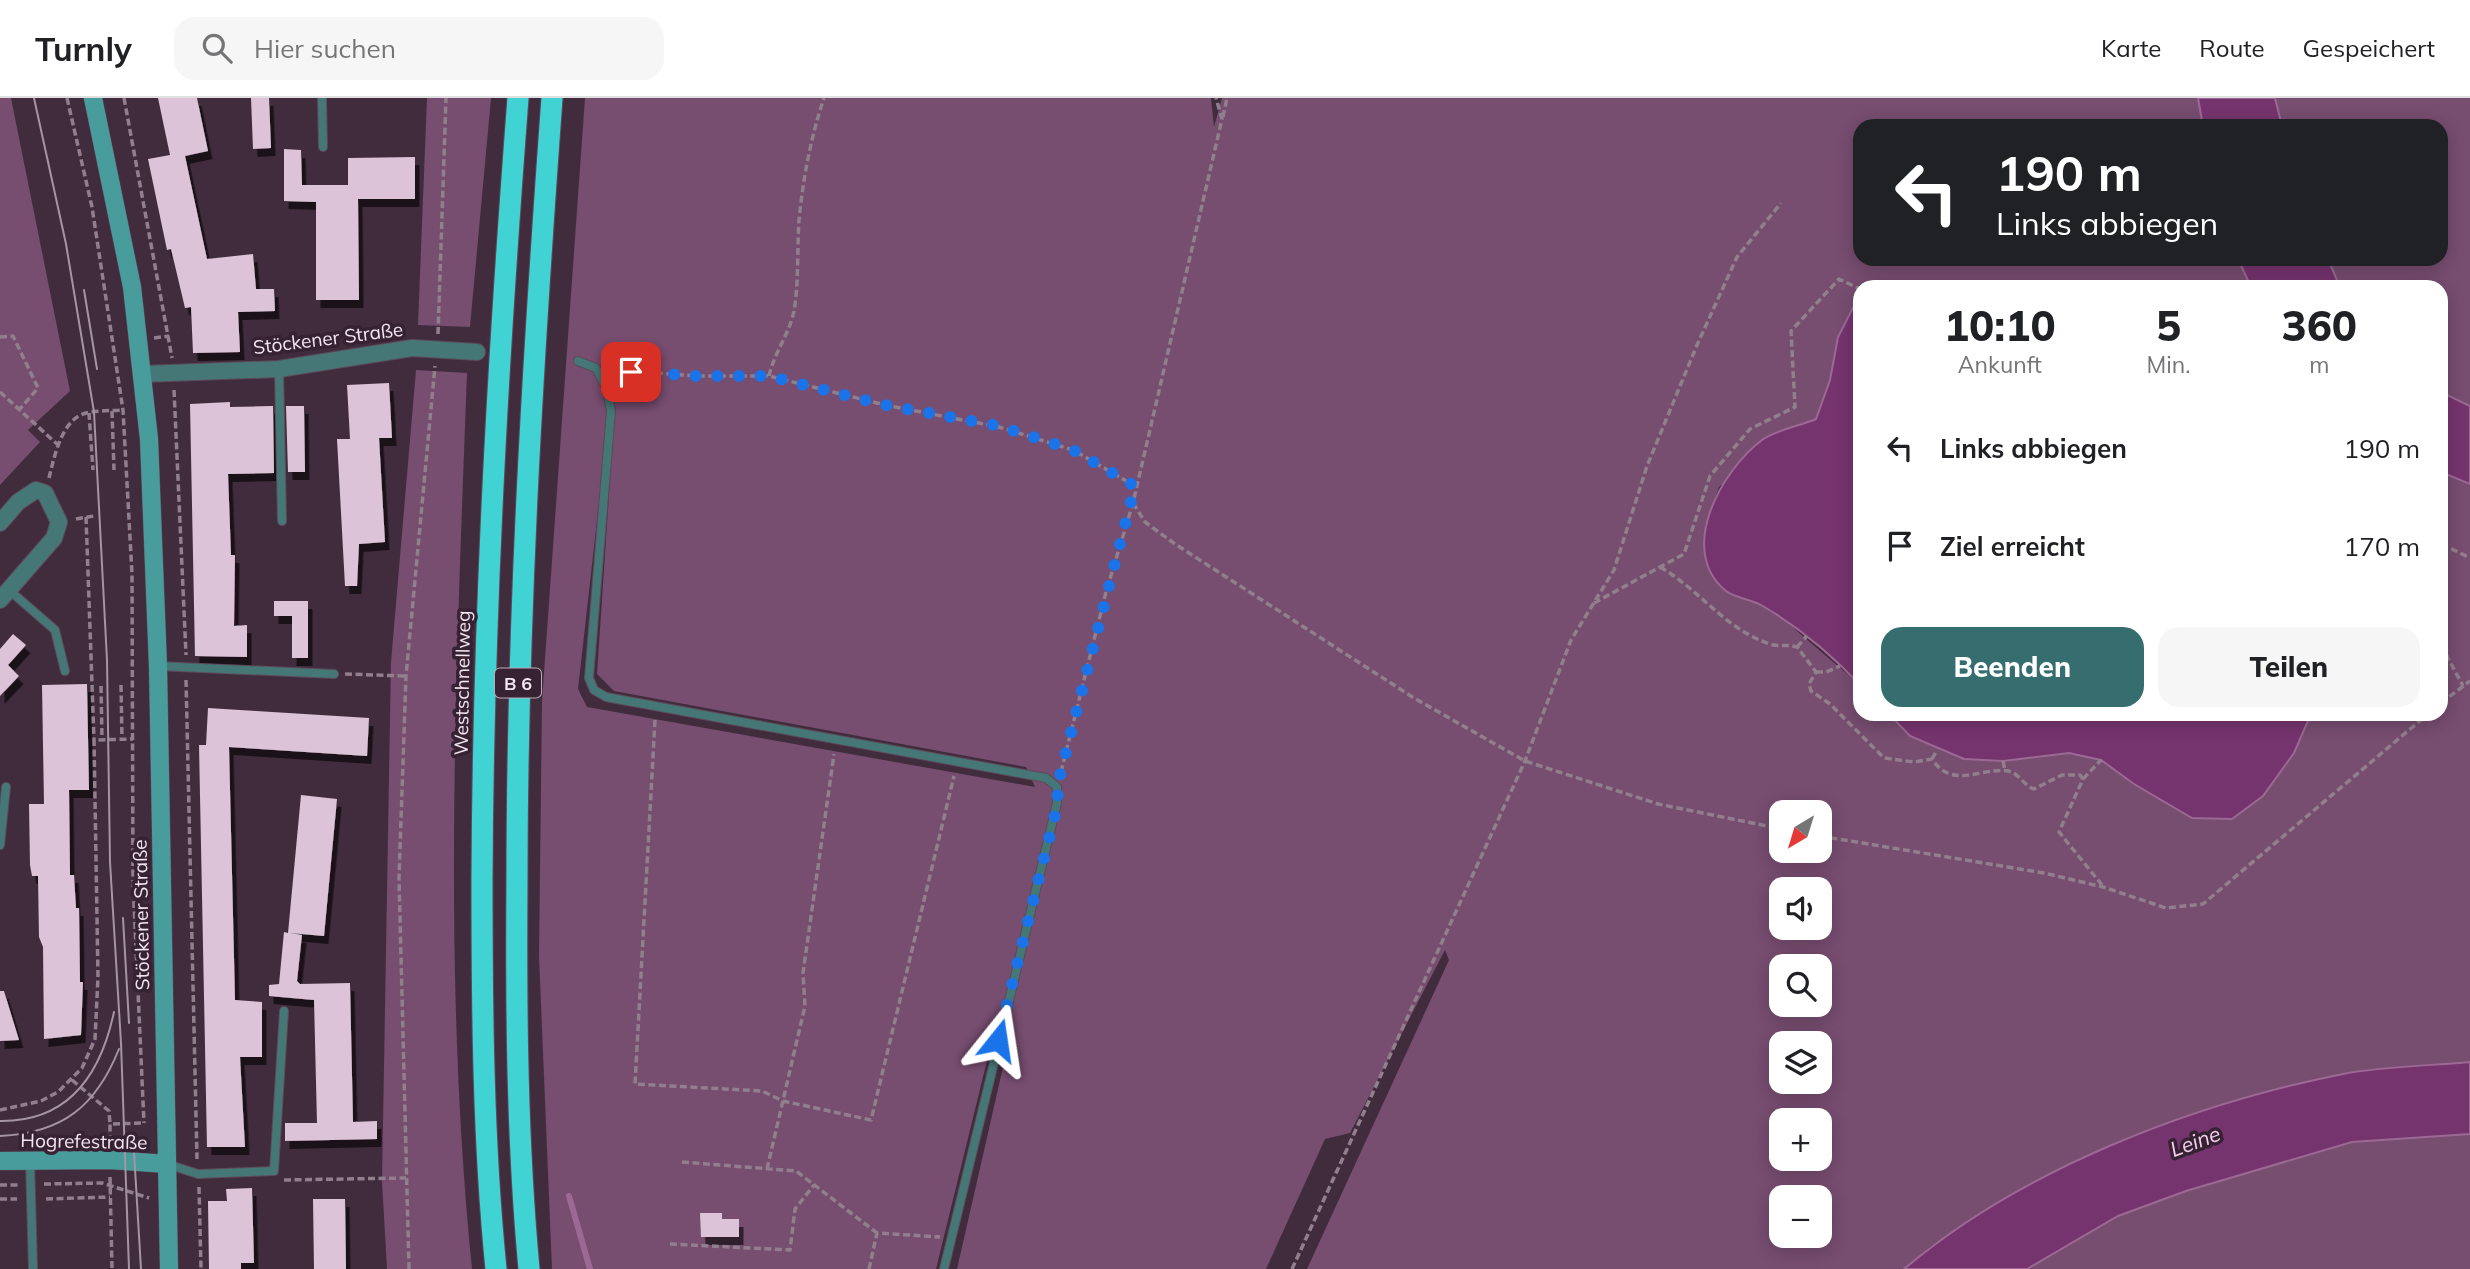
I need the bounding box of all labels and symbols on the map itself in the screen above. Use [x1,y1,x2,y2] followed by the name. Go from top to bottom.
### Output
[252,317,404,359] street label: Stöckener Straße
[601,342,661,402] pin
[449,610,475,756] street label: Westschnellweg
[495,668,541,698] road number: B 6
[1769,800,1832,863] north arrow
[128,839,154,991] street label: Stöckener Straße
[961,1003,1035,1077] position arrow
[2166,1120,2224,1162] water label: Leine
[20,1128,148,1154] street label: Hogrefestraße

